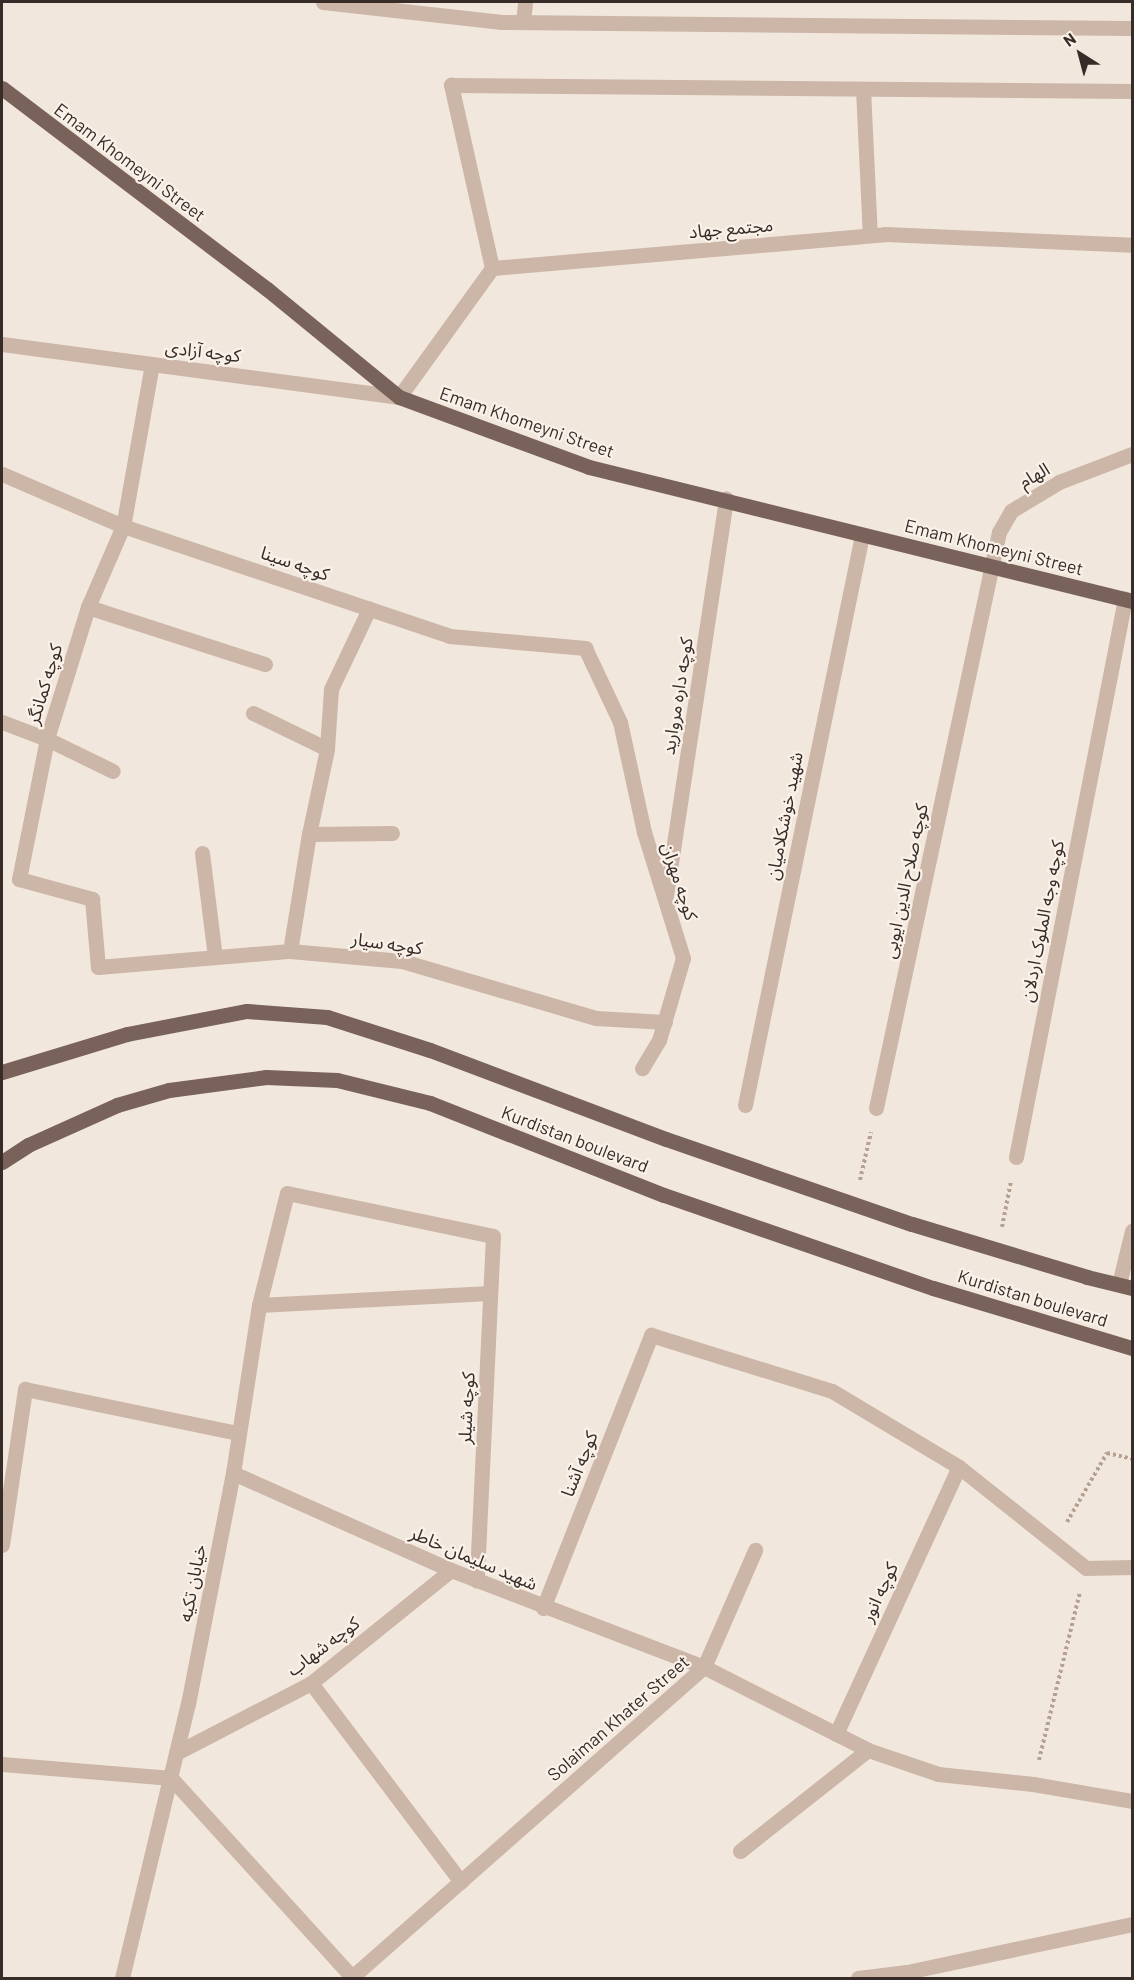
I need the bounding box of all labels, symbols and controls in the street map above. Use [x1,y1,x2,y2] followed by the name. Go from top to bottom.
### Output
[1050,24,1110,84] north arrow
[1059,28,1079,50] text: N
[50,98,210,226] street label: Emam Khomeyni Street
[688,214,774,242] street label: مجتمع جهاد
[164,336,242,366] street label: کوچه آزادی
[437,382,617,462] street label: Emam Khomeyni Street
[1015,458,1053,492] street label: الهام
[902,514,1086,580] street label: Emam Khomeyni Street
[258,541,332,585] street label: کوچه سینا
[657,636,697,756] street label: کوچه داره مروارید
[22,641,66,727] street label: کوچه کمانگر
[761,750,807,882] street label: شهید خوشکلامیان
[878,802,932,960] street label: کوچه صلاح الدین ایوبی
[1016,838,1068,1004] street label: کوچه وجه الملوک اردلان
[657,839,703,923] street label: کوچه مهران
[350,927,424,959] street label: کوچه سیار
[498,1101,652,1177] street label: Kurdistan boulevard
[955,1265,1111,1331] street label: Kurdistan boulevard
[453,1371,479,1445] street label: کوچه شیلر
[556,1428,602,1500] street label: کوچه آشنا
[407,1521,541,1595] street label: شهید سلیمان خاطر
[174,1542,210,1624] street label: خیابان تکیه
[856,1559,902,1625] street label: کوچه انور
[282,1612,364,1680] street label: کوچه شهاب
[543,1651,693,1785] street label: Solaiman Khater Street

